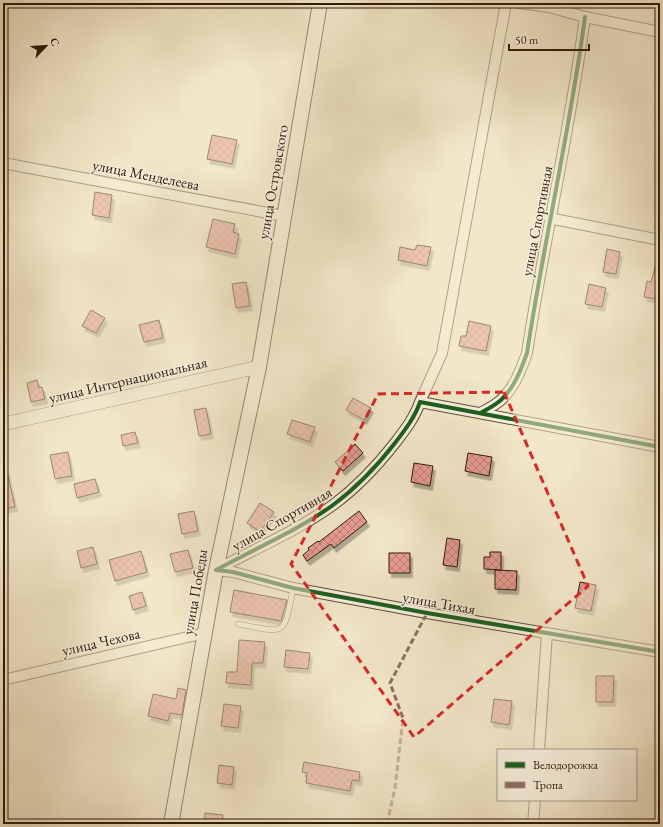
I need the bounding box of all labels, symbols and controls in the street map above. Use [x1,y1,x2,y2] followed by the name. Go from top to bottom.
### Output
[26,26,66,66] north arrow
[509,26,589,52] scale bar
[515,32,539,48] text: 50 m
[47,35,63,48] text: С
[253,123,292,241] street label: улица Островского
[91,155,201,194] street label: улица Менделеева
[516,164,557,278] street label: улица Спортивная
[47,352,209,407] street label: улица Интернациональная
[228,482,335,555] street label: улица Спортивная
[178,548,211,636] street label: улица Победы
[401,587,477,618] street label: улица Тихая
[60,623,142,660] street label: улица Чехова
[497,749,637,801] legend
[533,757,598,773] text: Велодорожка
[533,777,563,793] text: Тропа

